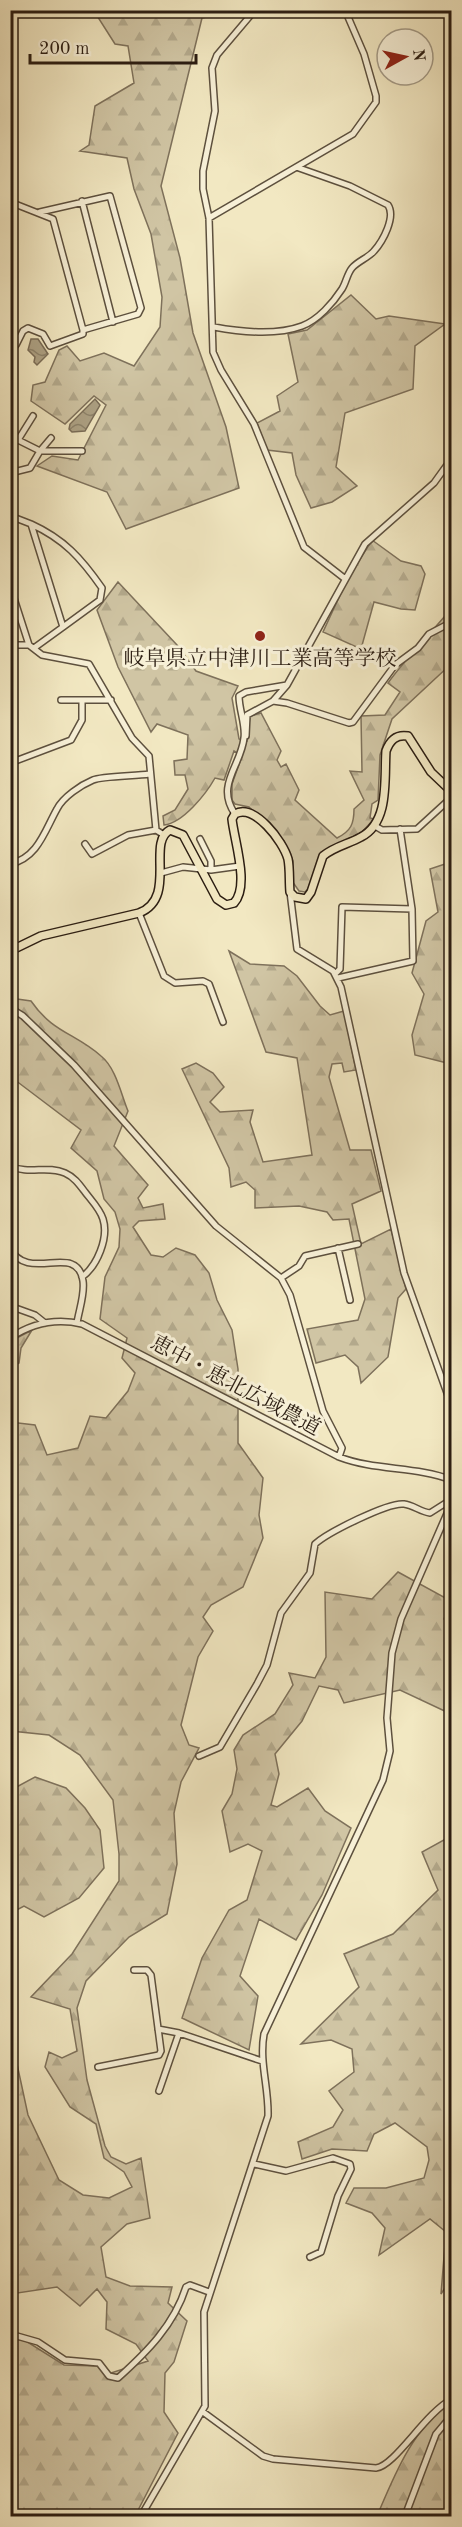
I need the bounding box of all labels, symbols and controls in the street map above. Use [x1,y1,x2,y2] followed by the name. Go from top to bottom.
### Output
[30,27,196,65] scale bar
[375,27,435,87] north arrow
[39,40,90,58] text: 200 m
[409,48,427,63] text: N
[253,629,267,643] marker: 岐阜県立中津川工業高等学校
[124,647,397,670] place label: 岐阜県立中津川工業高等学校
[147,1331,325,1440] street label: 恵中・恵北広域農道

